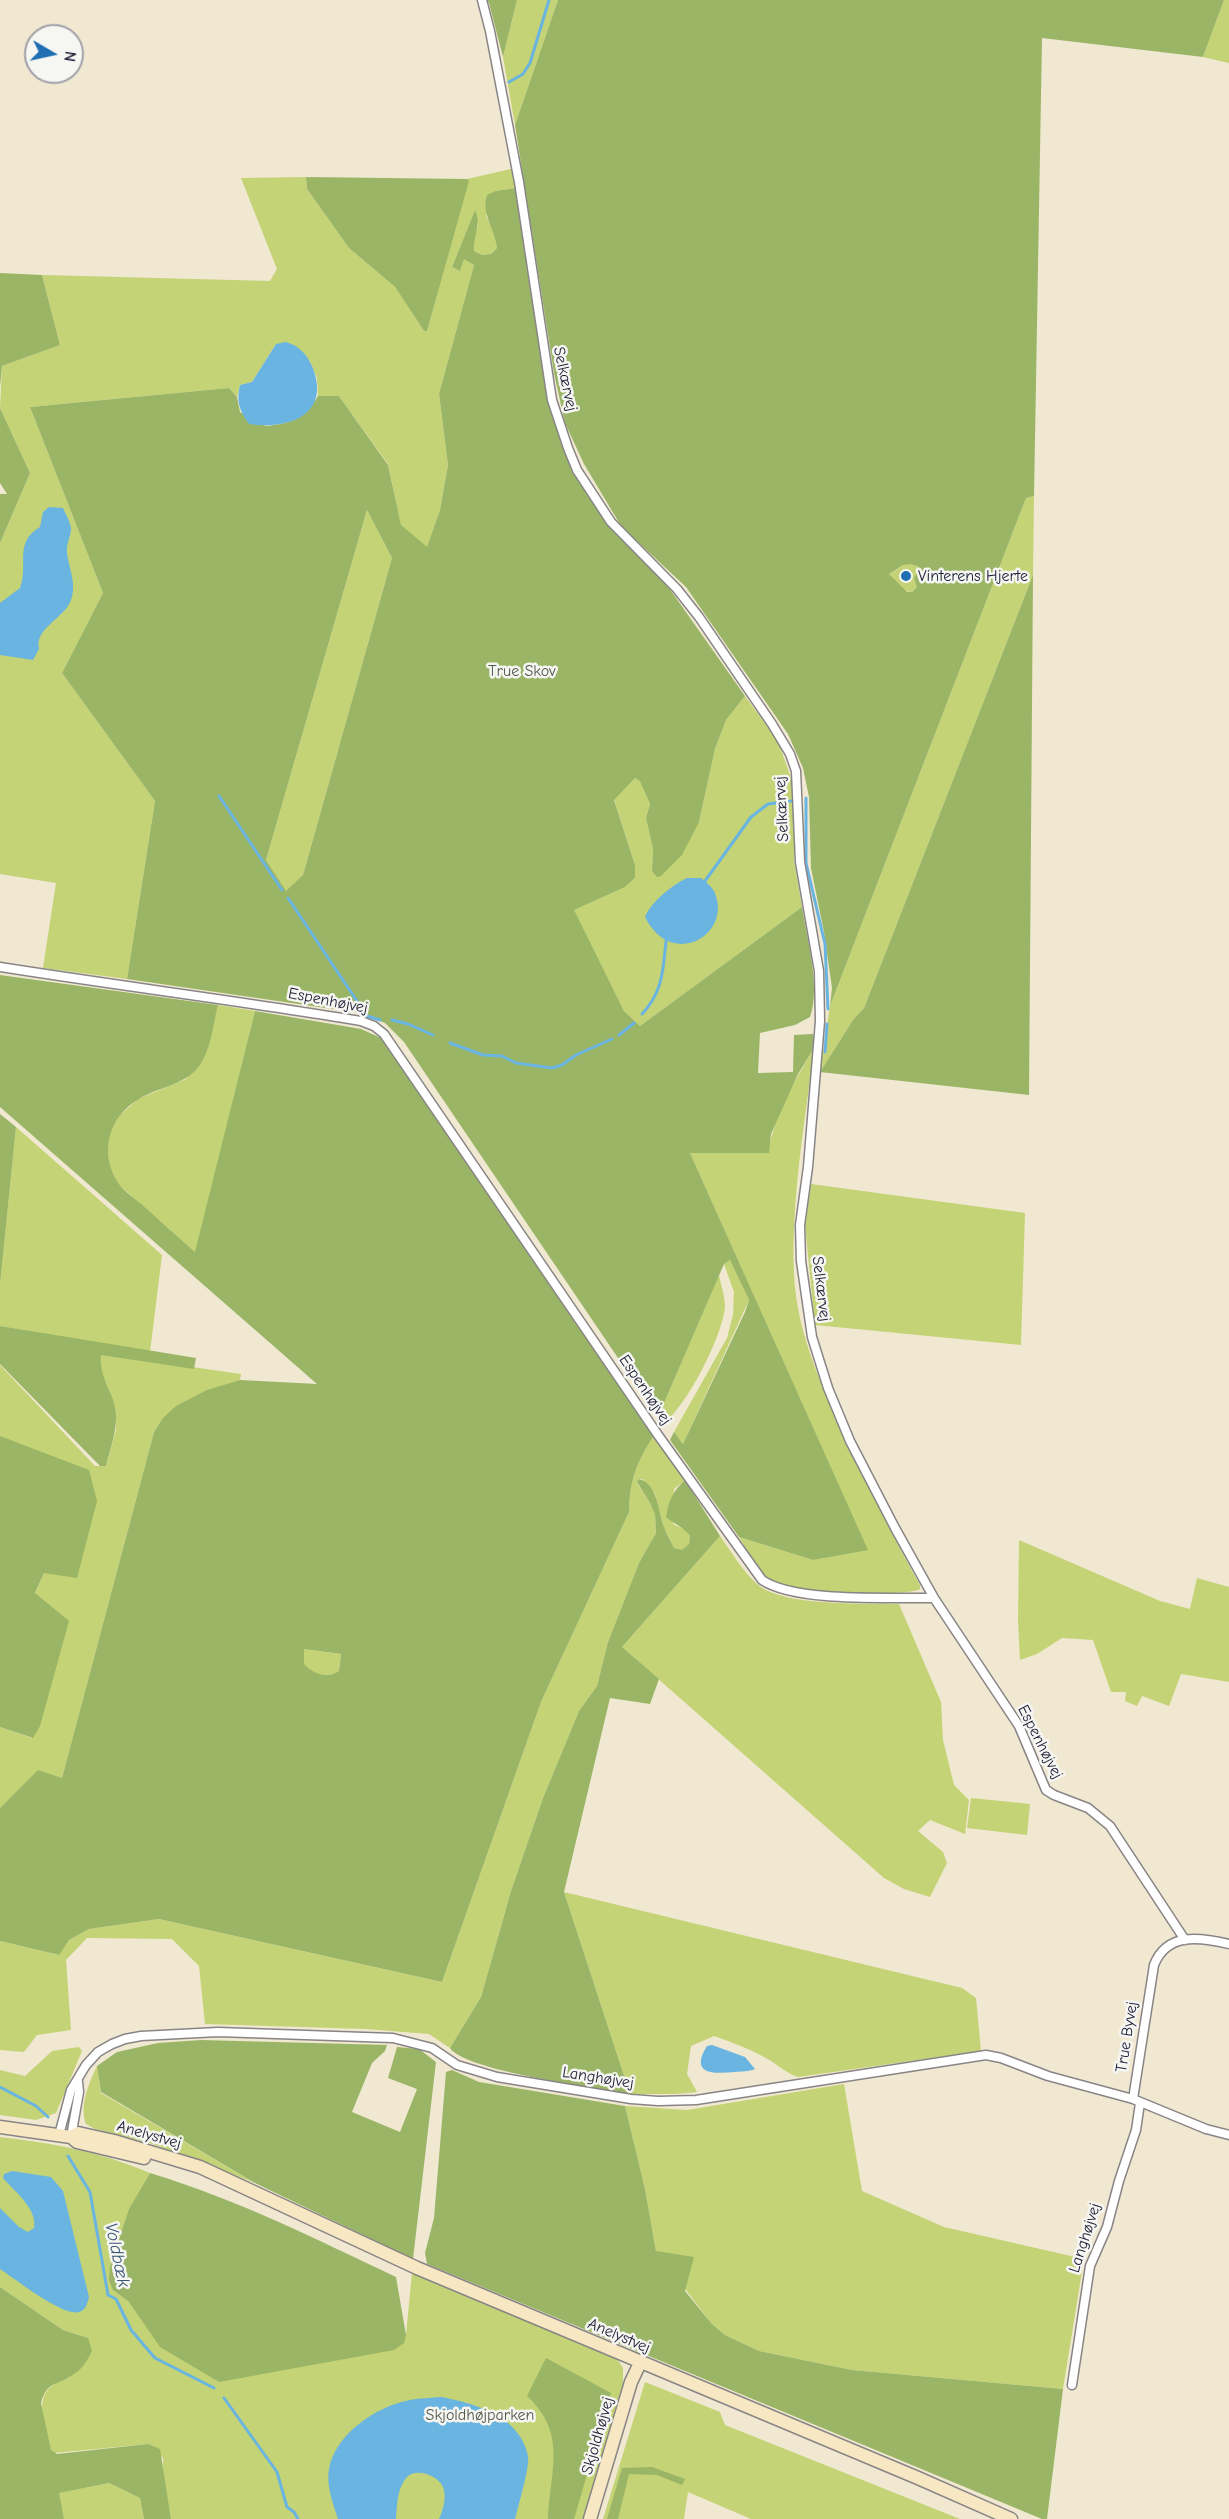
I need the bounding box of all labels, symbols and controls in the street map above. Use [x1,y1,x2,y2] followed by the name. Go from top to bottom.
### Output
[24,24,84,84] north arrow
[60,50,80,63] text: N
[549,345,581,413] street label: Selkærvej
[918,566,1028,586] place label: Vinterens Hjerte
[899,569,913,583] marker: Vinterens Hjerte
[488,661,556,681] park label: True Skov
[771,776,793,842] street label: Selkærvej
[287,984,369,1018] street label: Espenhøjvej
[807,1255,835,1323] street label: Selkærvej
[615,1351,675,1429] street label: Espenhøjvej
[1013,1702,1067,1782] street label: Espenhøjvej
[1112,2000,1142,2074] street label: True Byvej
[561,2063,635,2093] street label: Langhøjvej
[115,2117,183,2153] street label: Anelystvej
[1065,2201,1105,2275] street label: Langhøjvej
[100,2221,134,2289] water label: Voldbæk
[585,2314,653,2358] street label: Anelystvej
[578,2395,618,2477] street label: Skjoldhøjvej
[426,2405,534,2425] park label: Skjoldhøjparken

